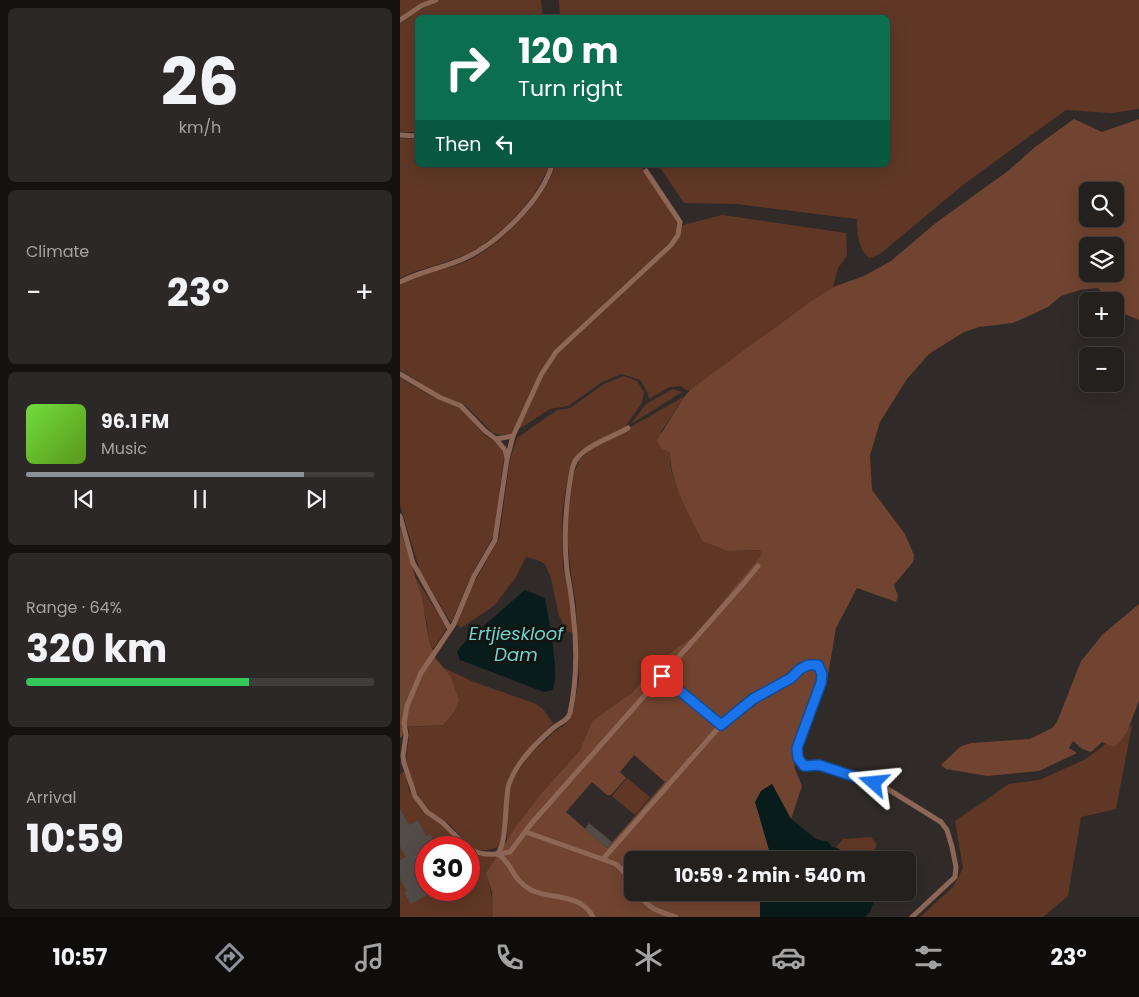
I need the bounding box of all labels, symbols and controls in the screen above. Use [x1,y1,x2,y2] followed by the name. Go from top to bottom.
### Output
[518,26,618,75] text: 120 m
[435,35,500,100] icon: right
[161,37,239,128] text: 26
[518,73,623,104] text: Turn right
[179,116,221,139] text: km/h
[491,130,519,158] icon: left
[435,131,481,158] text: Then
[1079,182,1124,392] map controls
[1079,182,1124,227] button: search
[1079,237,1124,282] button: layers
[26,240,89,263] text: Climate
[167,266,229,319] text: 23°
[26,273,41,312] text: −
[355,273,374,312] text: +
[1079,292,1124,337] button: +
[1079,347,1124,392] button: −
[101,408,169,435] text: 96.1 FM
[101,437,147,460] text: Music
[70,485,98,513] icon: previous
[186,485,214,513] icon: pause
[302,485,330,513] icon: next
[26,596,122,619] text: Range · 64%
[469,621,564,667] water label: Ertjieskloof Dam
[26,622,167,675] text: 320 km
[641,655,683,697] pin
[648,662,676,690] icon: arrive
[847,756,899,808] position arrow
[26,786,76,809] text: Arrival
[26,812,124,865] text: 10:59
[415,836,480,901] speed limit sign: 30
[674,862,866,889] text: 10:59 · 2 min · 540 m
[212,940,247,975] icon: directions
[352,940,387,975] icon: music
[492,940,527,975] icon: phone
[631,940,666,975] icon: climate
[771,940,806,975] icon: car
[911,940,946,975] icon: filters
[52,942,107,973] text: 10:57
[1051,942,1087,973] text: 23°

